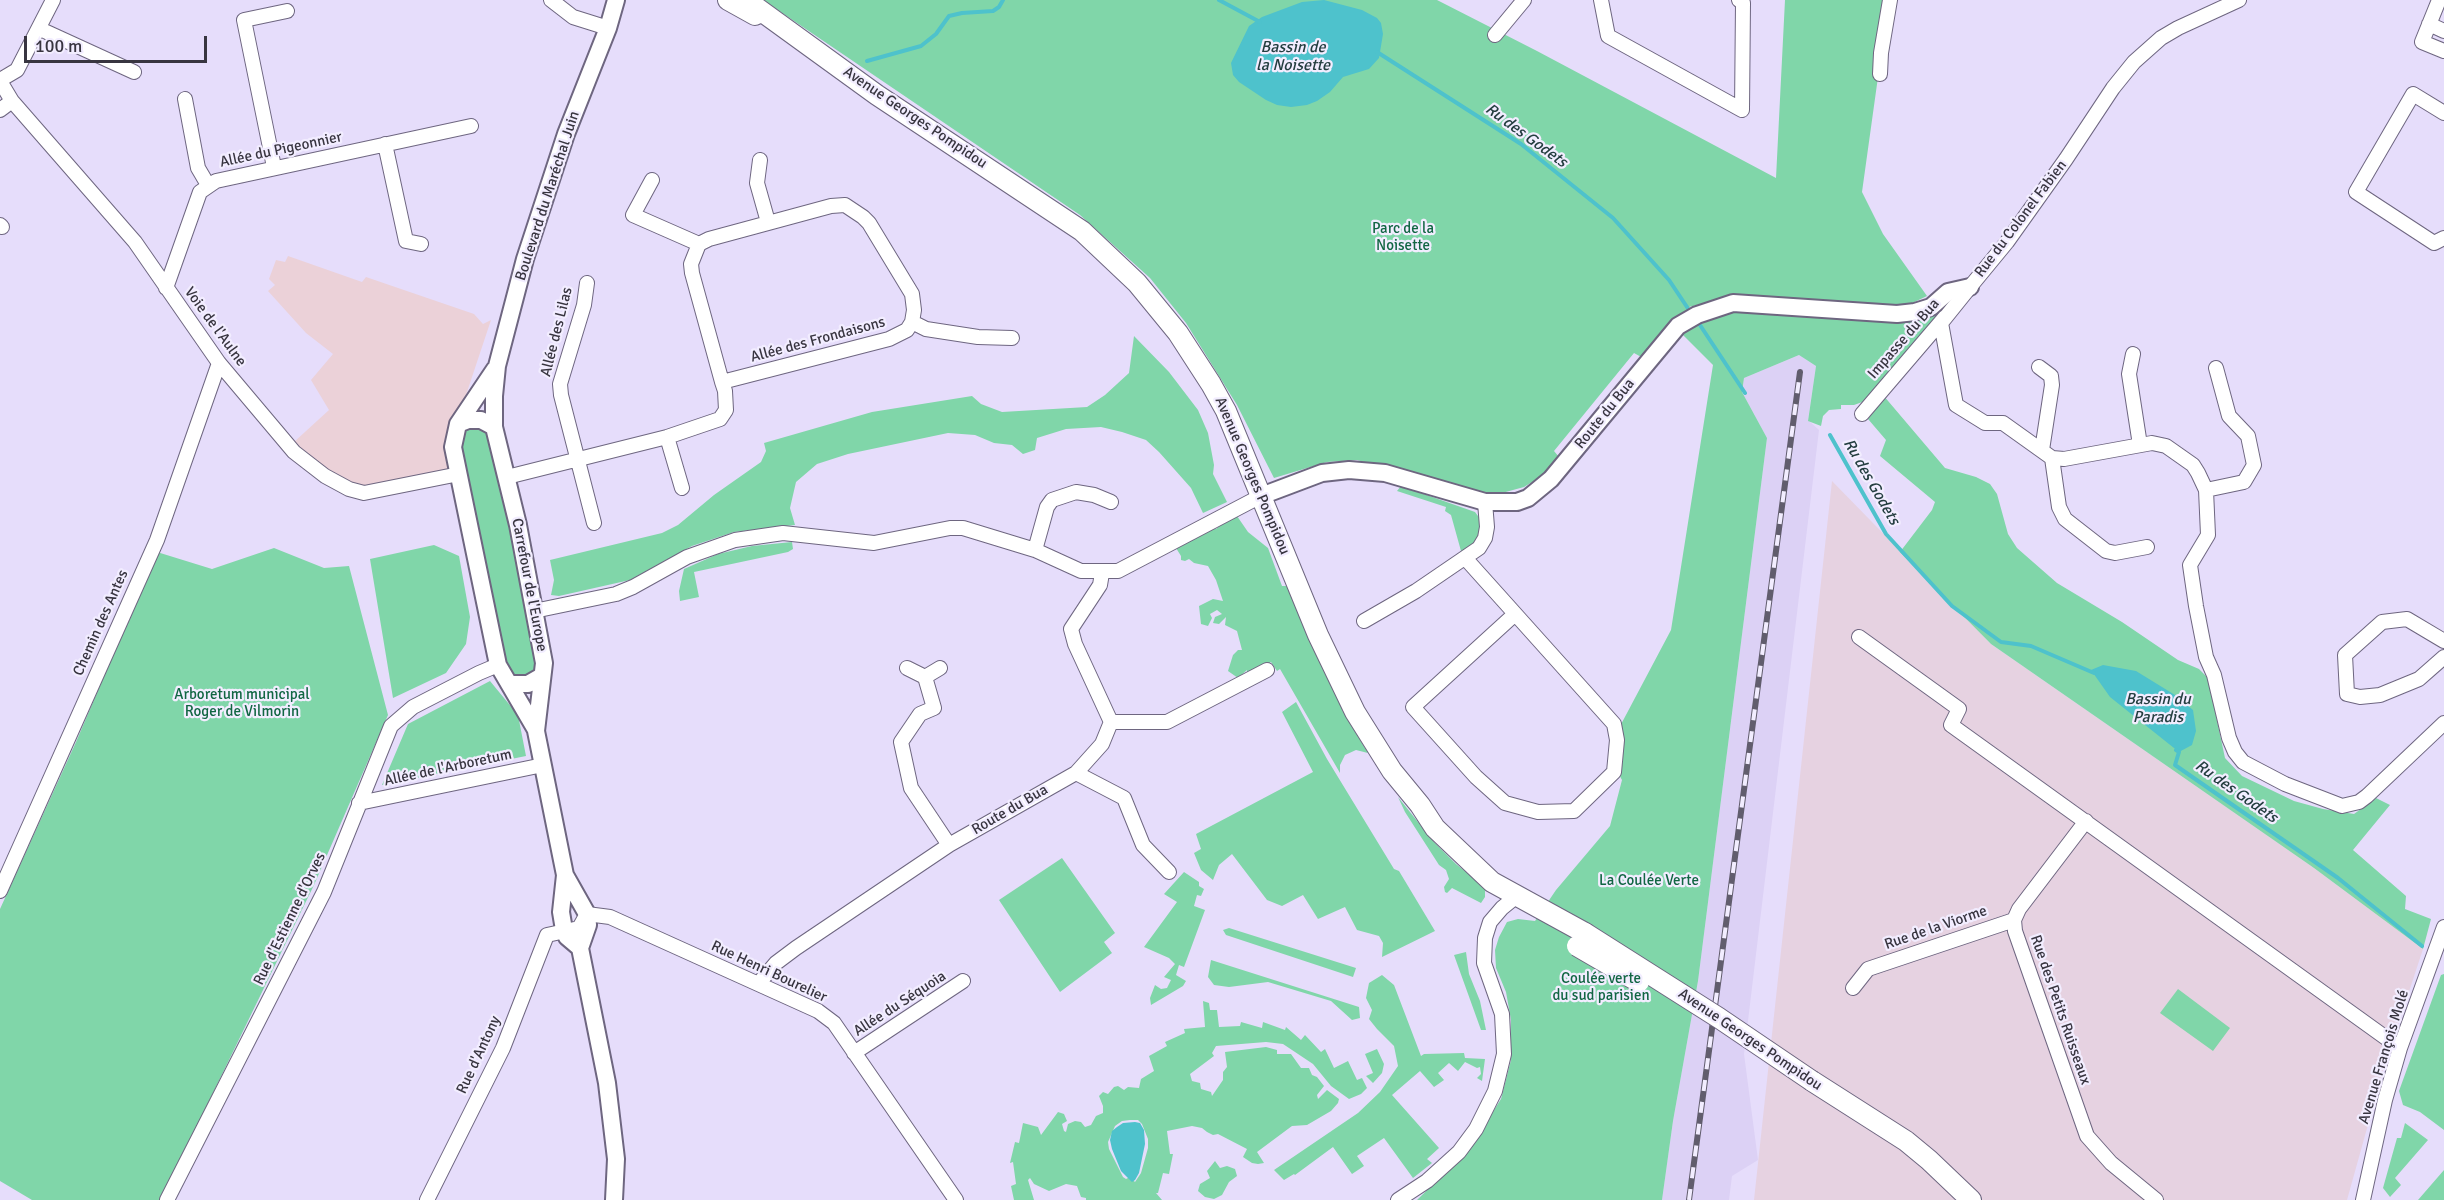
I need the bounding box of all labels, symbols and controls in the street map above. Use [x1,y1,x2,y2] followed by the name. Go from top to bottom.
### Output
[27,24,210,62] scale bar
[35,35,82,57] text: 100 m
[1256,38,1330,76] water label: Bassin de la Noisette
[840,63,990,173] street label: Avenue Georges Pompidou
[1481,100,1571,172] water label: Ru des Godets
[512,109,584,283] street label: Boulevard du Maréchal Juin
[218,128,344,172] street label: Allée du Pigeonnier
[1971,157,2071,281] street label: Rue du Colonel Fabien
[1372,220,1434,255] park label: Parc de la Noisette
[180,284,250,370] street label: Voie de l'Aulne
[537,285,577,379] street label: Allée des Lilas
[1864,295,1944,383] street label: Impasse du Bua
[749,313,887,367] street label: Allée des Frondaisons
[1571,375,1639,453] street label: Route du Bua
[1211,394,1293,558] street label: Avenue Georges Pompidou
[1839,436,1903,528] water label: Ru des Godets
[507,517,551,653] street label: Carrefour de l'Europe
[70,567,132,679] street label: Chemin des Antes
[174,686,310,721] park label: Arboretum municipal Roger de Vilmorin
[2125,690,2191,728] water label: Bassin du Paradis
[382,746,514,790] street label: Allée de l'Arboretum
[2191,757,2281,827] water label: Ru des Godets
[969,781,1051,839] street label: Route du Bua
[250,850,330,988] street label: Rue d'Estienne d'Orves
[1599,872,1699,890] park label: La Coulée Verte
[1882,902,1990,954] street label: Rue de la Viorme
[2026,933,2094,1087] street label: Rue des Petits Ruisseaux
[708,937,830,1007] street label: Rue Henri Bourelier
[850,967,950,1041] street label: Allée du Séquoia
[1552,970,1650,1005] park label: Coulée verte du sud parisien
[1675,985,1825,1095] street label: Avenue Georges Pompidou
[2355,988,2413,1126] street label: Avenue François Molé
[453,1013,505,1097] street label: Rue d'Antony

